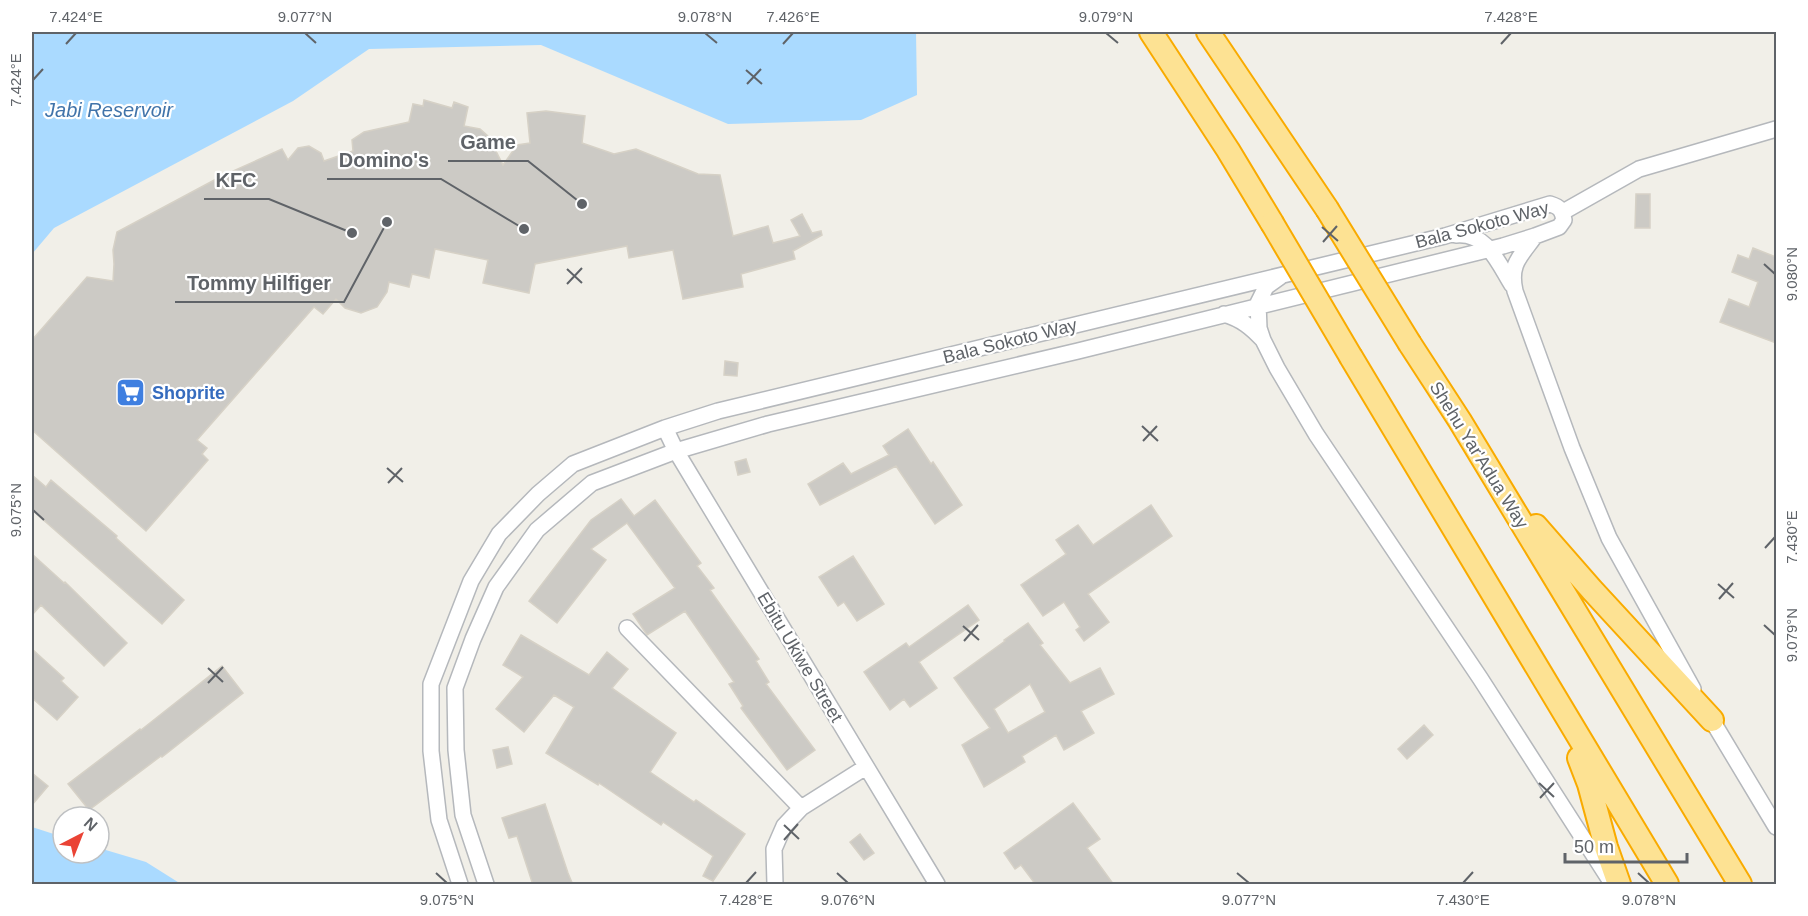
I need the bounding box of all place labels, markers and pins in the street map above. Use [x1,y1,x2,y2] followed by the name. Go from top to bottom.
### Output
[448,123,528,161] callout: Game
[327,141,441,179] callout: Domino's
[204,161,269,199] callout: KFC
[175,264,344,302] callout: Tommy Hilfiger
[115,377,147,409] supermarket icon: Shoprite
[152,383,225,403] place label: Shoprite

